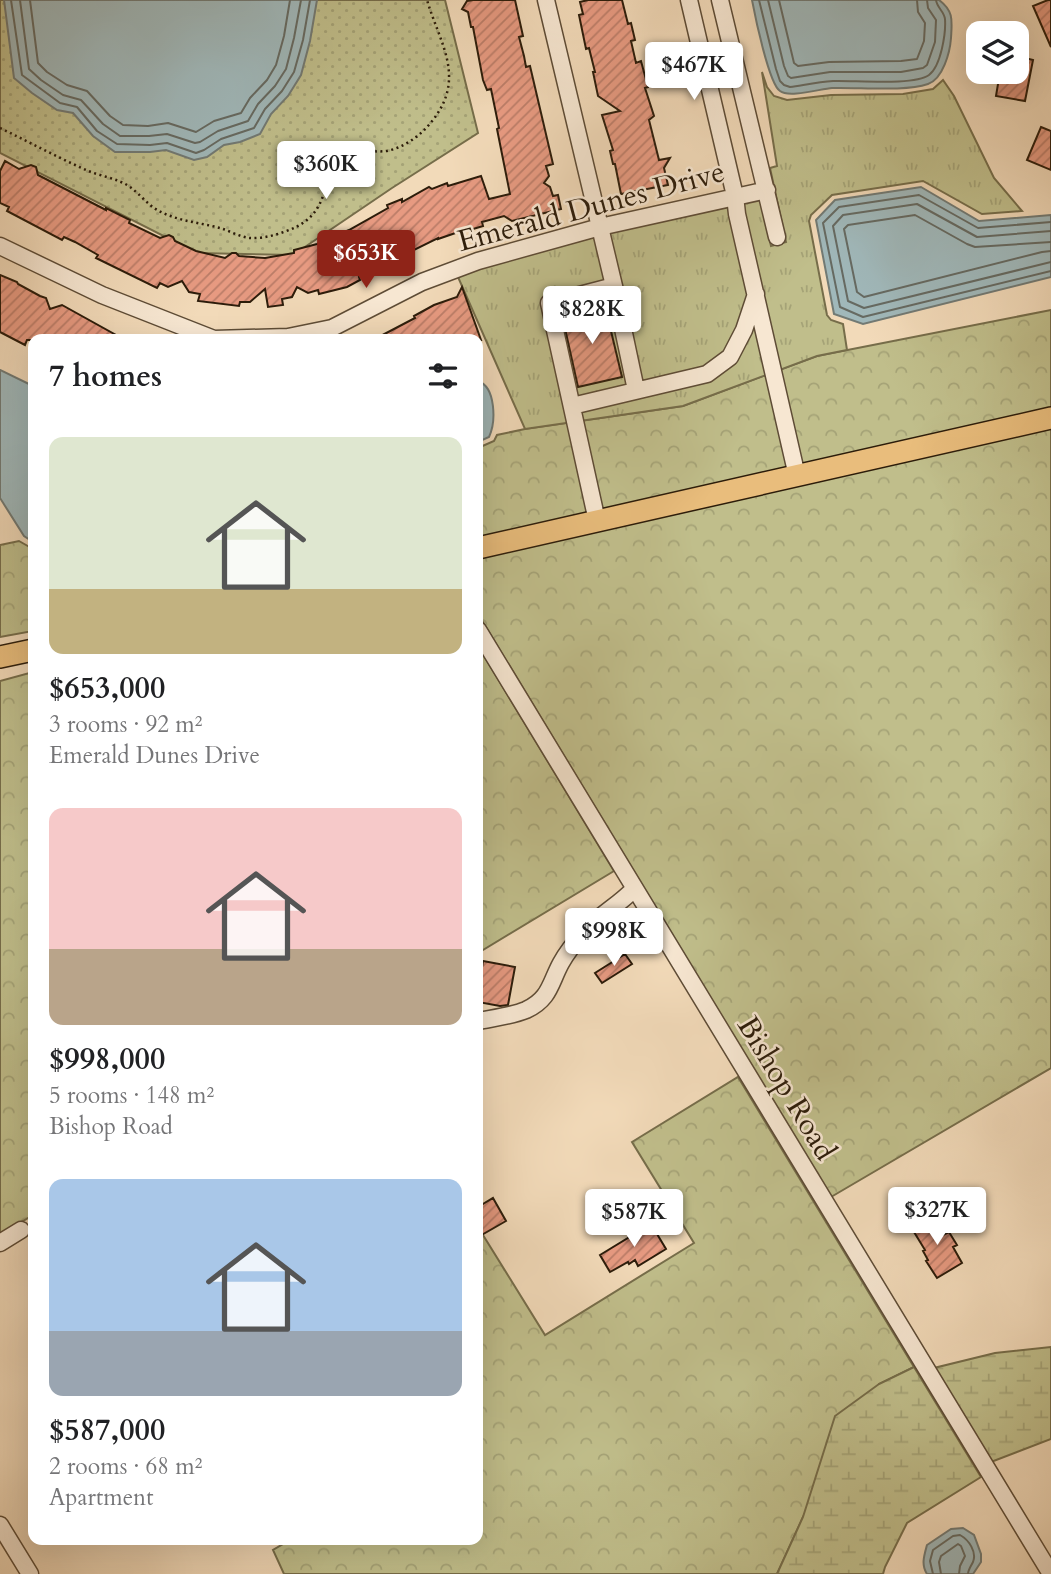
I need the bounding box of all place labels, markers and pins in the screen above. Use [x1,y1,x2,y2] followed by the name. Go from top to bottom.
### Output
[645,42,743,102] pin: $467K
[277,142,375,201] pin: $360K
[317,230,415,290] pin: $653K
[543,286,641,346] pin: $828K
[565,908,663,968] pin: $998K
[888,1188,986,1247] pin: $327K
[585,1190,683,1249] pin: $587K

